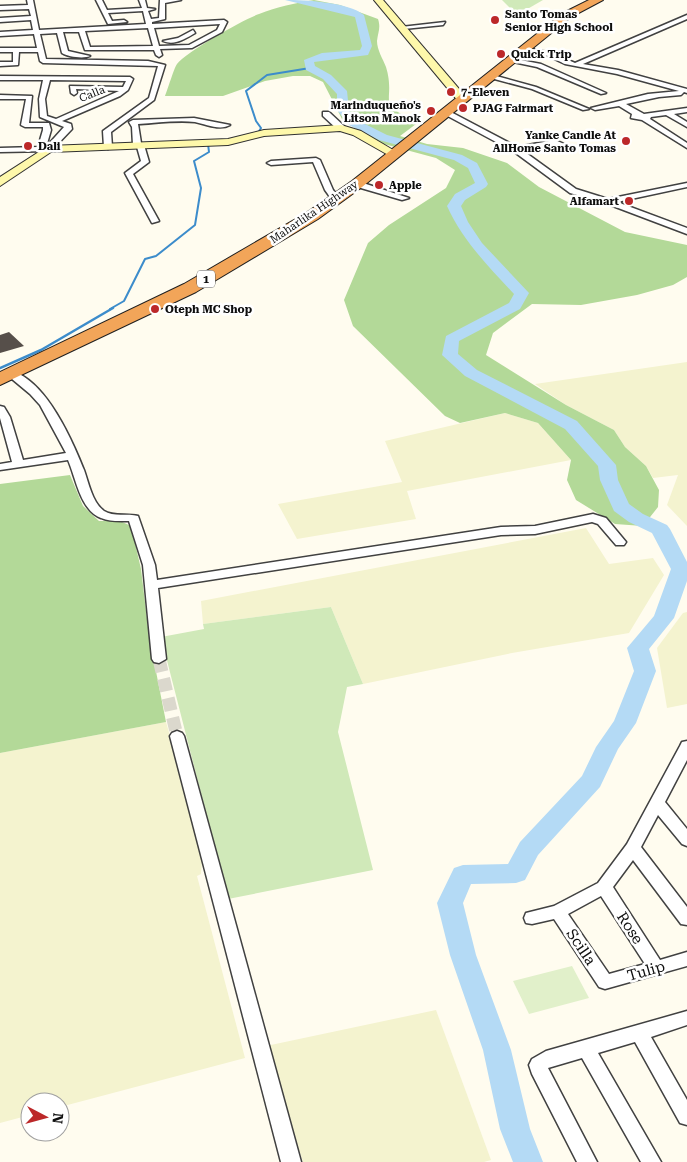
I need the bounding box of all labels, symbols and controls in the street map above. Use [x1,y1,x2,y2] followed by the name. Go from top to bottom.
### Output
[505,8,613,34] place label: Santo Tomas Senior High School
[489,14,501,26] marker: Santo Tomas Senior High School
[495,48,507,60] marker: Quick Trip
[511,48,572,61] place label: Quick Trip
[77,83,107,105] street label: Calla
[445,86,457,98] marker: 7-Eleven
[461,86,510,99] place label: 7-Eleven
[331,99,421,125] place label: Marinduqueño's Litson Manok
[457,102,469,114] marker: PJAG Fairmart
[473,102,554,115] place label: PJAG Fairmart
[425,105,437,117] marker: Marinduqueño's Litson Manok
[493,129,617,155] place label: Yanke Candle At AllHome Santo Tomas
[620,135,632,147] marker: Yanke Candle At AllHome Santo Tomas
[22,140,34,152] marker: Dali
[38,140,61,153] place label: Dali
[268,177,361,246] street label: Maharlika Highway
[373,179,385,191] marker: Apple
[389,179,422,192] place label: Apple
[570,195,620,208] place label: Alfamart
[623,195,635,207] marker: Alfamart
[197,270,215,288] road number: 1
[149,303,161,315] marker: Oteph MC Shop
[165,303,253,316] place label: Oteph MC Shop
[613,909,647,947] street label: Rose
[562,925,600,969] street label: Scilla
[625,957,667,985] street label: Tulip
[20,1092,70,1142] north arrow
[49,1112,66,1125] text: N

